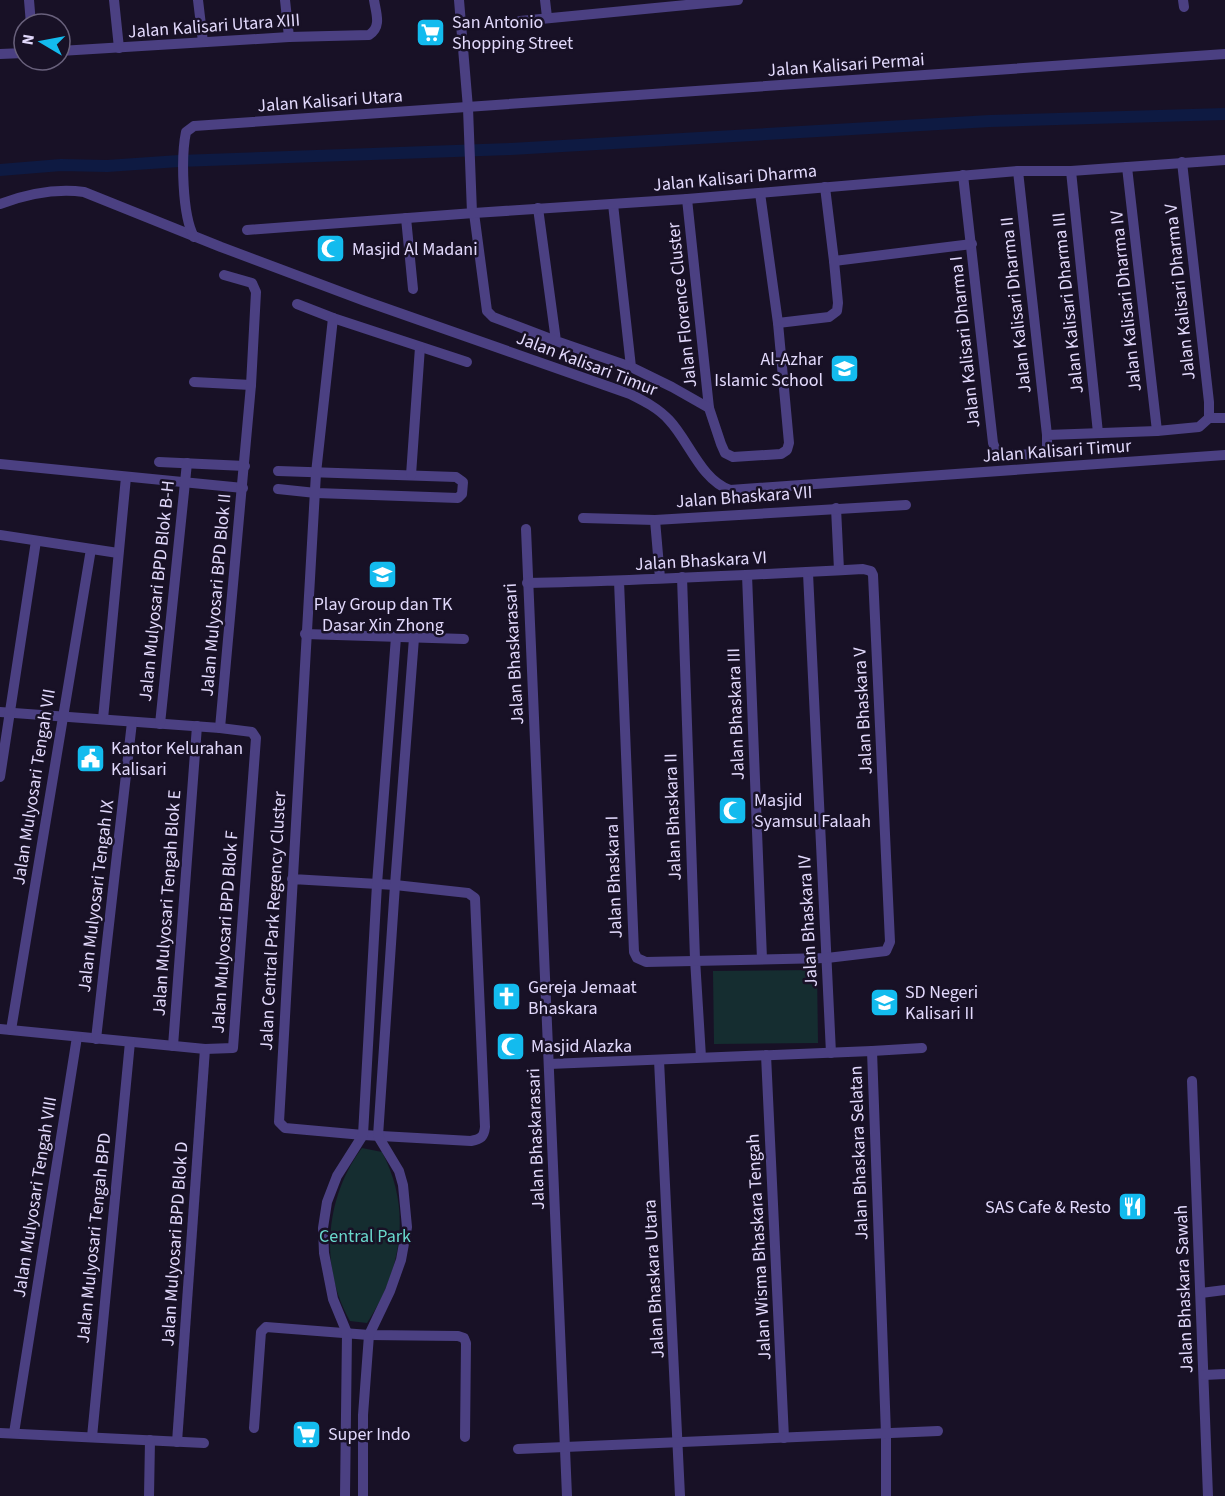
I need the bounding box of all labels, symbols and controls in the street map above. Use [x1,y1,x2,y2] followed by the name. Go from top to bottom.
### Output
[127,8,301,44] street label: Jalan Kalisari Utara XIII
[452,10,573,56] place label: San Antonio Shopping Street
[12,12,72,72] north arrow
[415,16,447,48] supermarket icon: San Antonio Shopping Street
[16,32,40,47] text: N
[767,47,925,83] street label: Jalan Kalisari Permai
[257,83,403,119] street label: Jalan Kalisari Utara
[652,158,818,198] street label: Jalan Kalisari Dharma
[1158,202,1202,381] street label: Jalan Kalisari Dharma V
[1104,208,1148,393] street label: Jalan Kalisari Dharma IV
[1046,211,1090,395] street label: Jalan Kalisari Dharma III
[994,215,1038,395] street label: Jalan Kalisari Dharma II
[661,220,703,389] street label: Jalan Florence Cluster
[315,233,347,265] mosque icon: Masjid Al Madani
[352,237,478,262] place label: Masjid Al Madani
[944,255,986,429] street label: Jalan Kalisari Dharma I
[513,326,662,403] street label: Jalan Kalisari Timur
[714,347,824,393] place label: Al-Azhar Islamic School
[828,353,860,385] school or university icon: Al-Azhar Islamic School
[982,433,1133,469] street label: Jalan Kalisari Timur
[133,479,181,703] street label: Jalan Mulyosari BPD Blok B-H
[675,480,813,514] street label: Jalan Bhaskara VII
[195,493,237,697] street label: Jalan Mulyosari BPD Blok II
[634,545,768,577] street label: Jalan Bhaskara VI
[367,559,399,591] school or university icon: Play Group dan TK Dasar Xin Zhong
[498,583,530,725] street label: Jalan Bhaskarasari
[314,592,453,638] place label: Play Group dan TK Dasar Xin Zhong
[847,646,879,775] street label: Jalan Bhaskara V
[721,647,751,781] street label: Jalan Bhaskara III
[6,687,62,887] street label: Jalan Mulyosari Tengah VII
[111,736,243,782] place label: Kantor Kelurahan Kalisari
[74,742,106,774] public building icon: Kantor Kelurahan Kalisari
[658,753,688,881] street label: Jalan Bhaskara II
[754,788,871,834] place label: Masjid Syamsul Falaah
[147,789,187,1017] street label: Jalan Mulyosari Tengah Blok E
[254,790,292,1051] street label: Jalan Central Park Regency Cluster
[717,794,749,826] mosque icon: Masjid Syamsul Falaah
[72,798,120,994] street label: Jalan Mulyosari Tengah IX
[599,815,629,939] street label: Jalan Bhaskara I
[205,830,245,1034] street label: Jalan Mulyosari BPD Blok F
[792,854,824,988] street label: Jalan Bhaskara IV
[528,975,637,1021] place label: Gereja Jemaat Bhaskara
[905,980,978,1026] place label: SD Negeri Kalisari II
[491,981,523,1013] church icon: Gereja Jemaat Bhaskara
[868,986,900,1018] school or university icon: SD Negeri Kalisari II
[494,1030,526,1062] mosque icon: Masjid Alazka
[531,1034,632,1059] place label: Masjid Alazka
[843,1065,875,1241] street label: Jalan Bhaskara Selatan
[521,1068,551,1210] street label: Jalan Bhaskarasari
[7,1095,63,1299] street label: Jalan Mulyosari Tengah VIII
[71,1132,117,1344] street label: Jalan Mulyosari Tengah BPD
[741,1133,777,1361] street label: Jalan Wisma Bhaskara Tengah
[155,1141,195,1347] street label: Jalan Mulyosari BPD Blok D
[1116,1191,1148,1223] restaurant icon: SAS Cafe & Resto
[985,1195,1111,1220] place label: SAS Cafe & Resto
[637,1199,671,1359] street label: Jalan Bhaskara Utara
[1169,1204,1199,1374] street label: Jalan Bhaskara Sawah
[319,1224,411,1249] park label: Central Park
[291,1418,323,1450] supermarket icon: Super Indo
[328,1422,411,1447] place label: Super Indo

